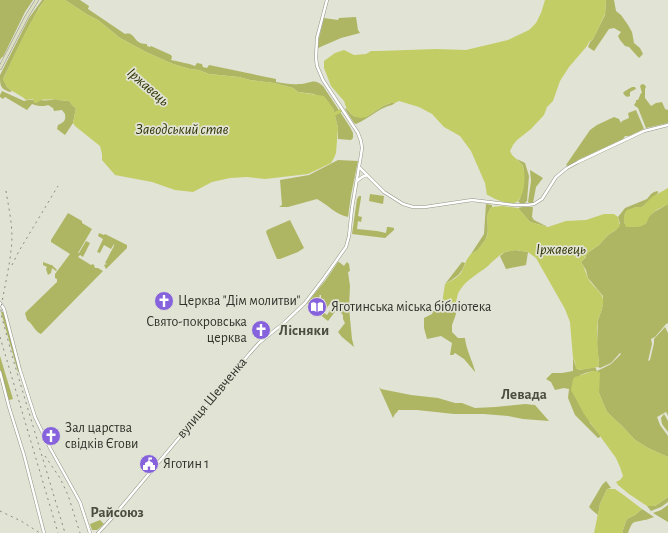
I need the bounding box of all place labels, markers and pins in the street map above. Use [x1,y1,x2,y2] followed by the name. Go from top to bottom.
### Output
[153,290,175,312] church icon: Церква "Дім молитви"
[178,294,301,308] place label: Церква "Дім молитви"
[306,296,328,318] library icon: Яготинська міська бібліотека
[331,300,492,314] place label: Яготинська міська бібліотека
[146,315,248,345] place label: Свято-покровська церква
[250,319,272,341] church icon: Свято-покровська церква
[65,421,139,451] place label: Зал царства свідків Єгови
[40,425,62,447] church icon: Зал царства свідків Єгови
[138,453,160,475] public building icon: Яготин 1
[163,457,209,471] place label: Яготин 1

